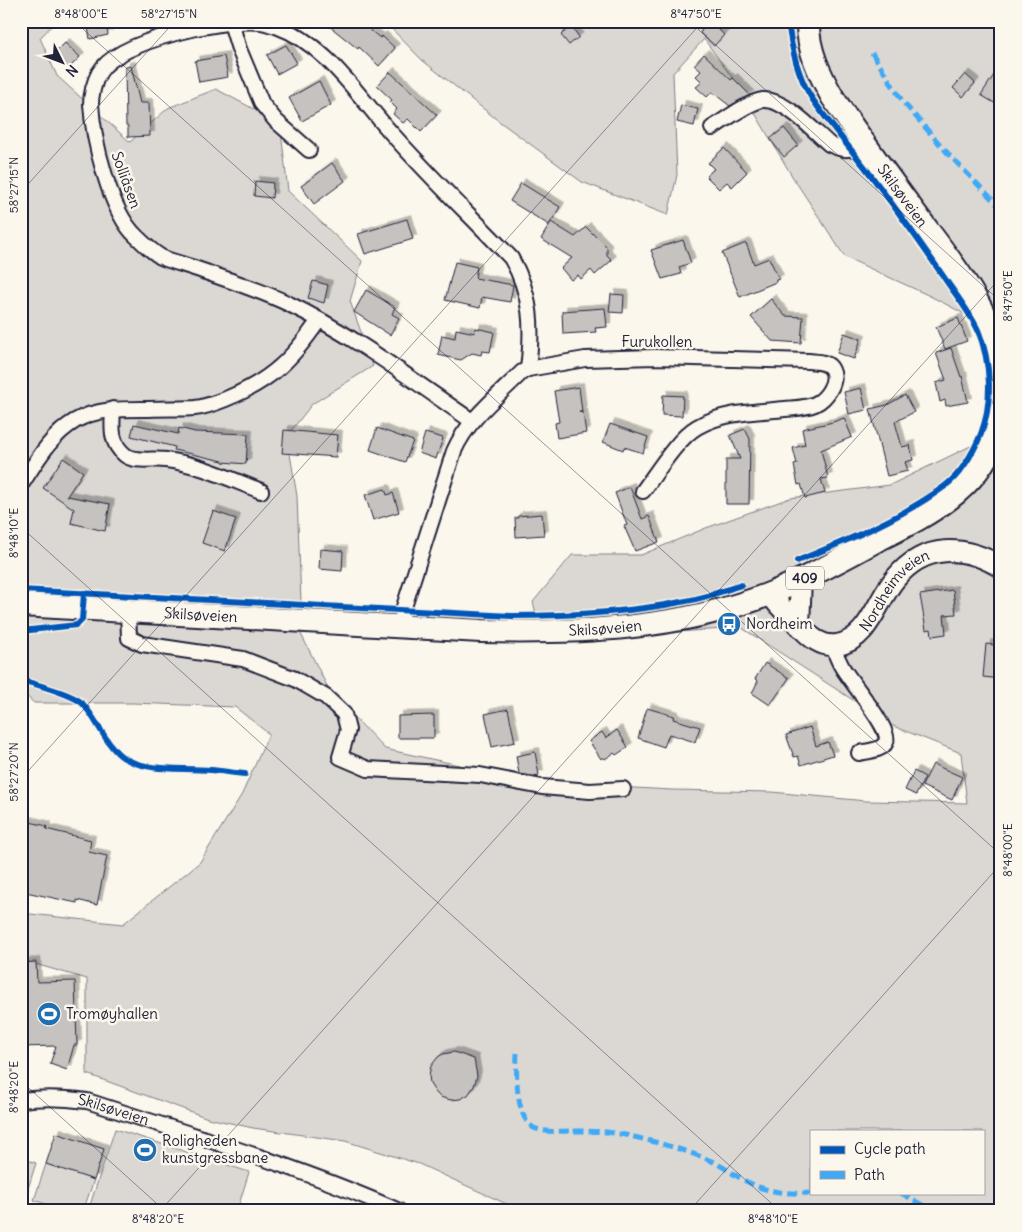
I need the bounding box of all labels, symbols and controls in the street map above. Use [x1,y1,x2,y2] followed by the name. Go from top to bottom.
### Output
[54,6,108,21] text: 8°48'00"E
[141,6,197,21] text: 58°27'15"N
[670,6,722,21] text: 8°47'50"E
[38,38,88,88] north arrow
[62,61,82,80] text: N
[107,149,146,211] street label: Solliåsen
[6,157,21,213] text: 58°27'15"N
[873,160,932,231] street label: Skilsøveien
[1000,270,1015,322] text: 8°47'50"E
[621,332,693,351] street label: Furukollen
[6,508,21,558] text: 8°48'10"E
[855,545,932,635] street label: Nordheimveien
[786,566,824,590] road number: 409
[163,603,238,626] street label: Skilsøveien
[716,611,742,637] bus stop icon: Nordheim
[746,614,813,633] place label: Nordheim
[568,615,643,640] street label: Skilsøveien
[6,742,21,802] text: 58°27'20"N
[1000,823,1015,877] text: 8°48'00"E
[36,1001,62,1027] sports icon: Tromøyhallen
[66,1004,158,1023] place label: Tromøyhallen
[6,1061,21,1113] text: 8°48'20"E
[77,1090,152,1129] street label: Skilsøveien
[810,1130,984,1194] legend
[162,1131,268,1167] place label: Roligheden kunstgressbane
[132,1137,158,1163] sports icon: Roligheden kunstgressbane
[854,1139,926,1158] text: Cycle path
[854,1165,885,1184] text: Path
[132,1211,184,1226] text: 8°48'20"E
[748,1211,798,1226] text: 8°48'10"E

